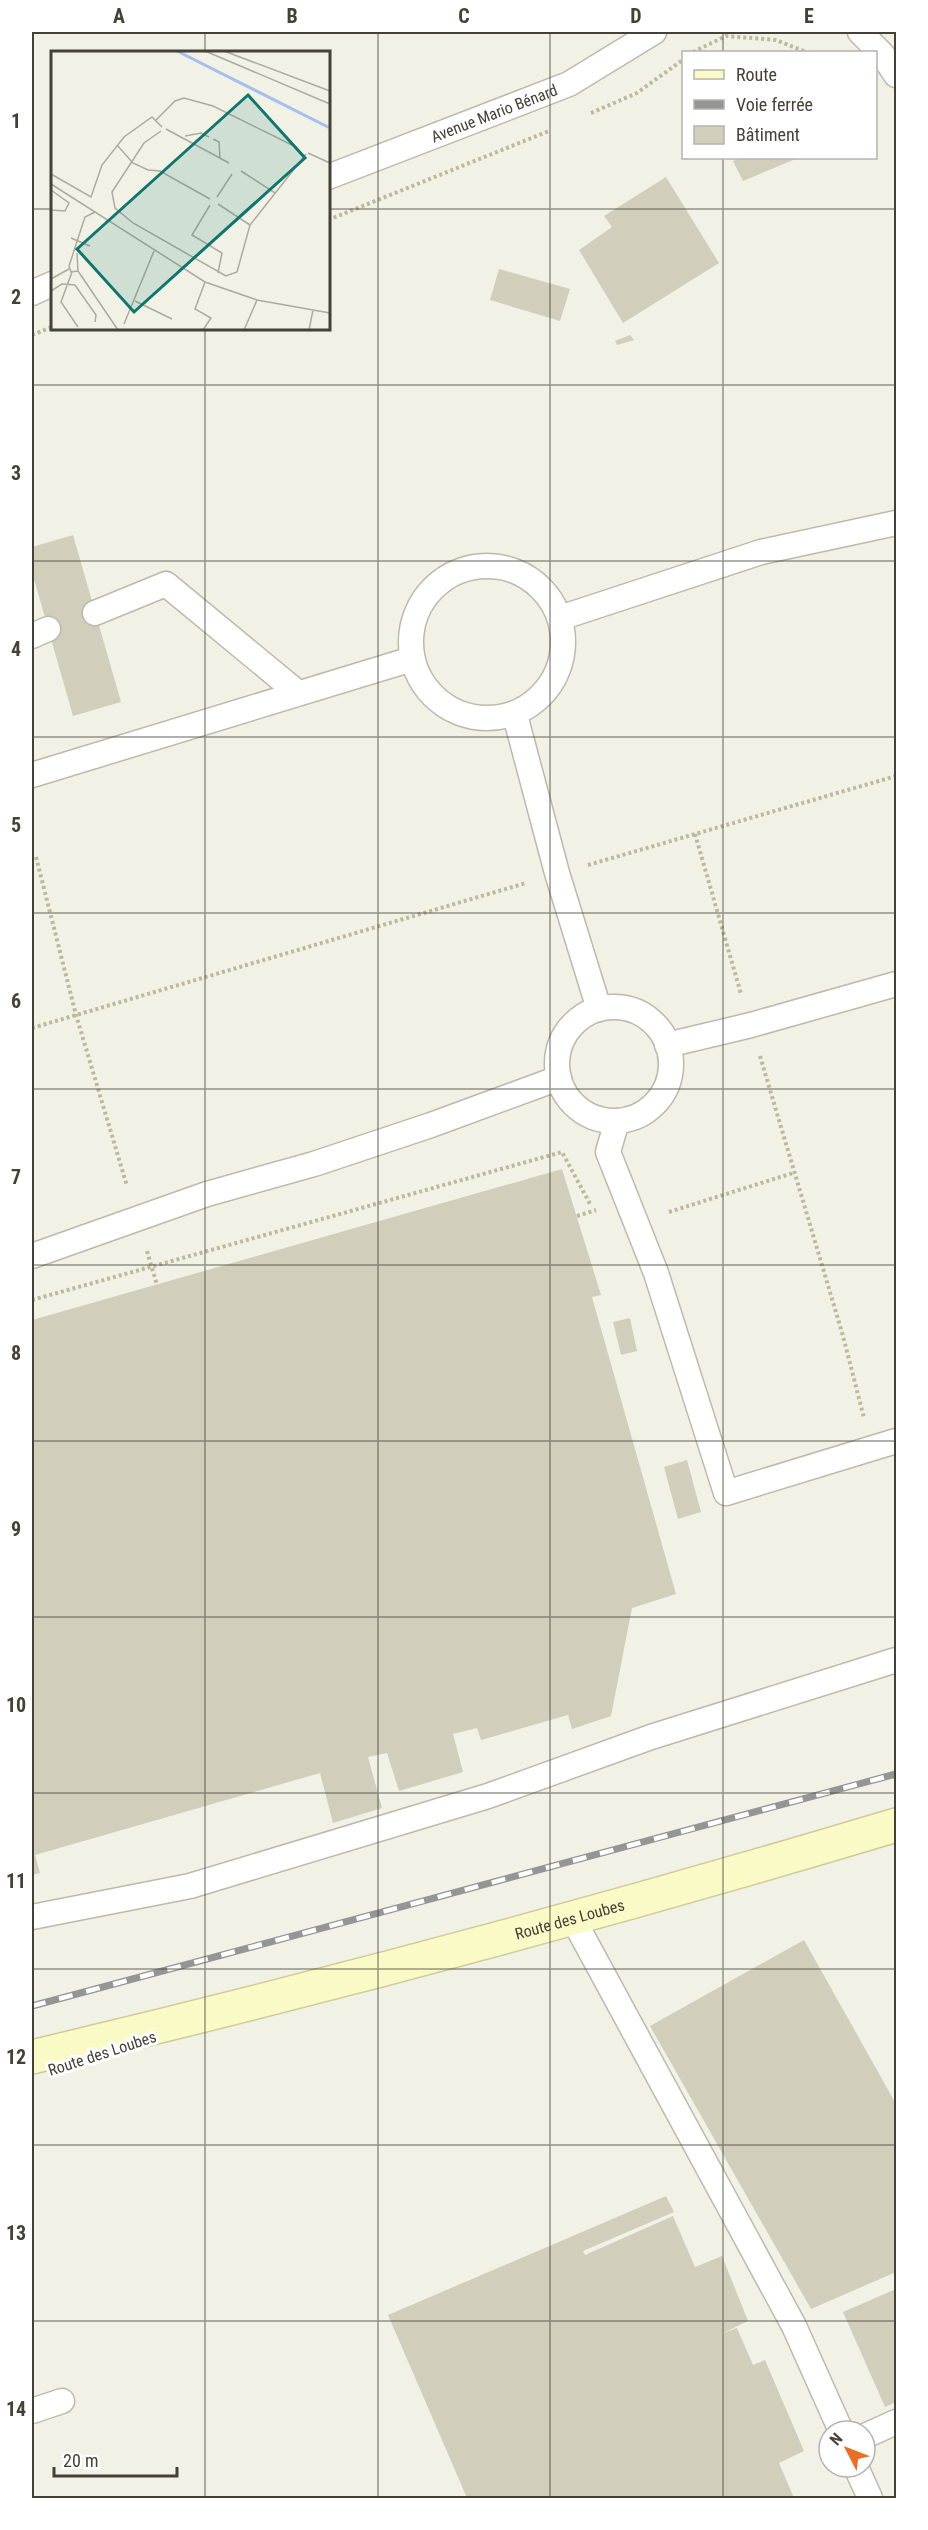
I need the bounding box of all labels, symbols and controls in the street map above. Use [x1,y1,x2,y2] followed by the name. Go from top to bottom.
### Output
[113,4,125,28] text: A
[286,4,298,28] text: B
[458,4,470,28] text: C
[630,4,642,28] text: D
[804,4,814,28] text: E
[51,51,330,330] inset map
[682,51,877,159] legend
[736,64,777,85] text: Route
[428,80,560,146] street label: Avenue Mario Bénard
[736,94,813,115] text: Voie ferrée
[11,109,21,133] text: 1
[736,124,800,145] text: Bâtiment
[11,285,21,309] text: 2
[11,461,21,485] text: 3
[11,637,21,661] text: 4
[11,813,21,837] text: 5
[11,989,21,1013] text: 6
[11,1165,21,1189] text: 7
[11,1341,21,1365] text: 8
[11,1517,21,1541] text: 9
[6,1693,26,1717] text: 10
[6,1869,26,1893] text: 11
[513,1895,627,1944] street label: Route des Loubes
[46,2027,159,2080] street label: Route des Loubes
[6,2045,26,2069] text: 12
[6,2221,26,2245] text: 13
[6,2397,26,2421] text: 14
[817,2419,877,2479] north arrow
[826,2429,847,2449] text: N
[54,2440,177,2478] scale bar
[63,2450,98,2471] text: 20 m

